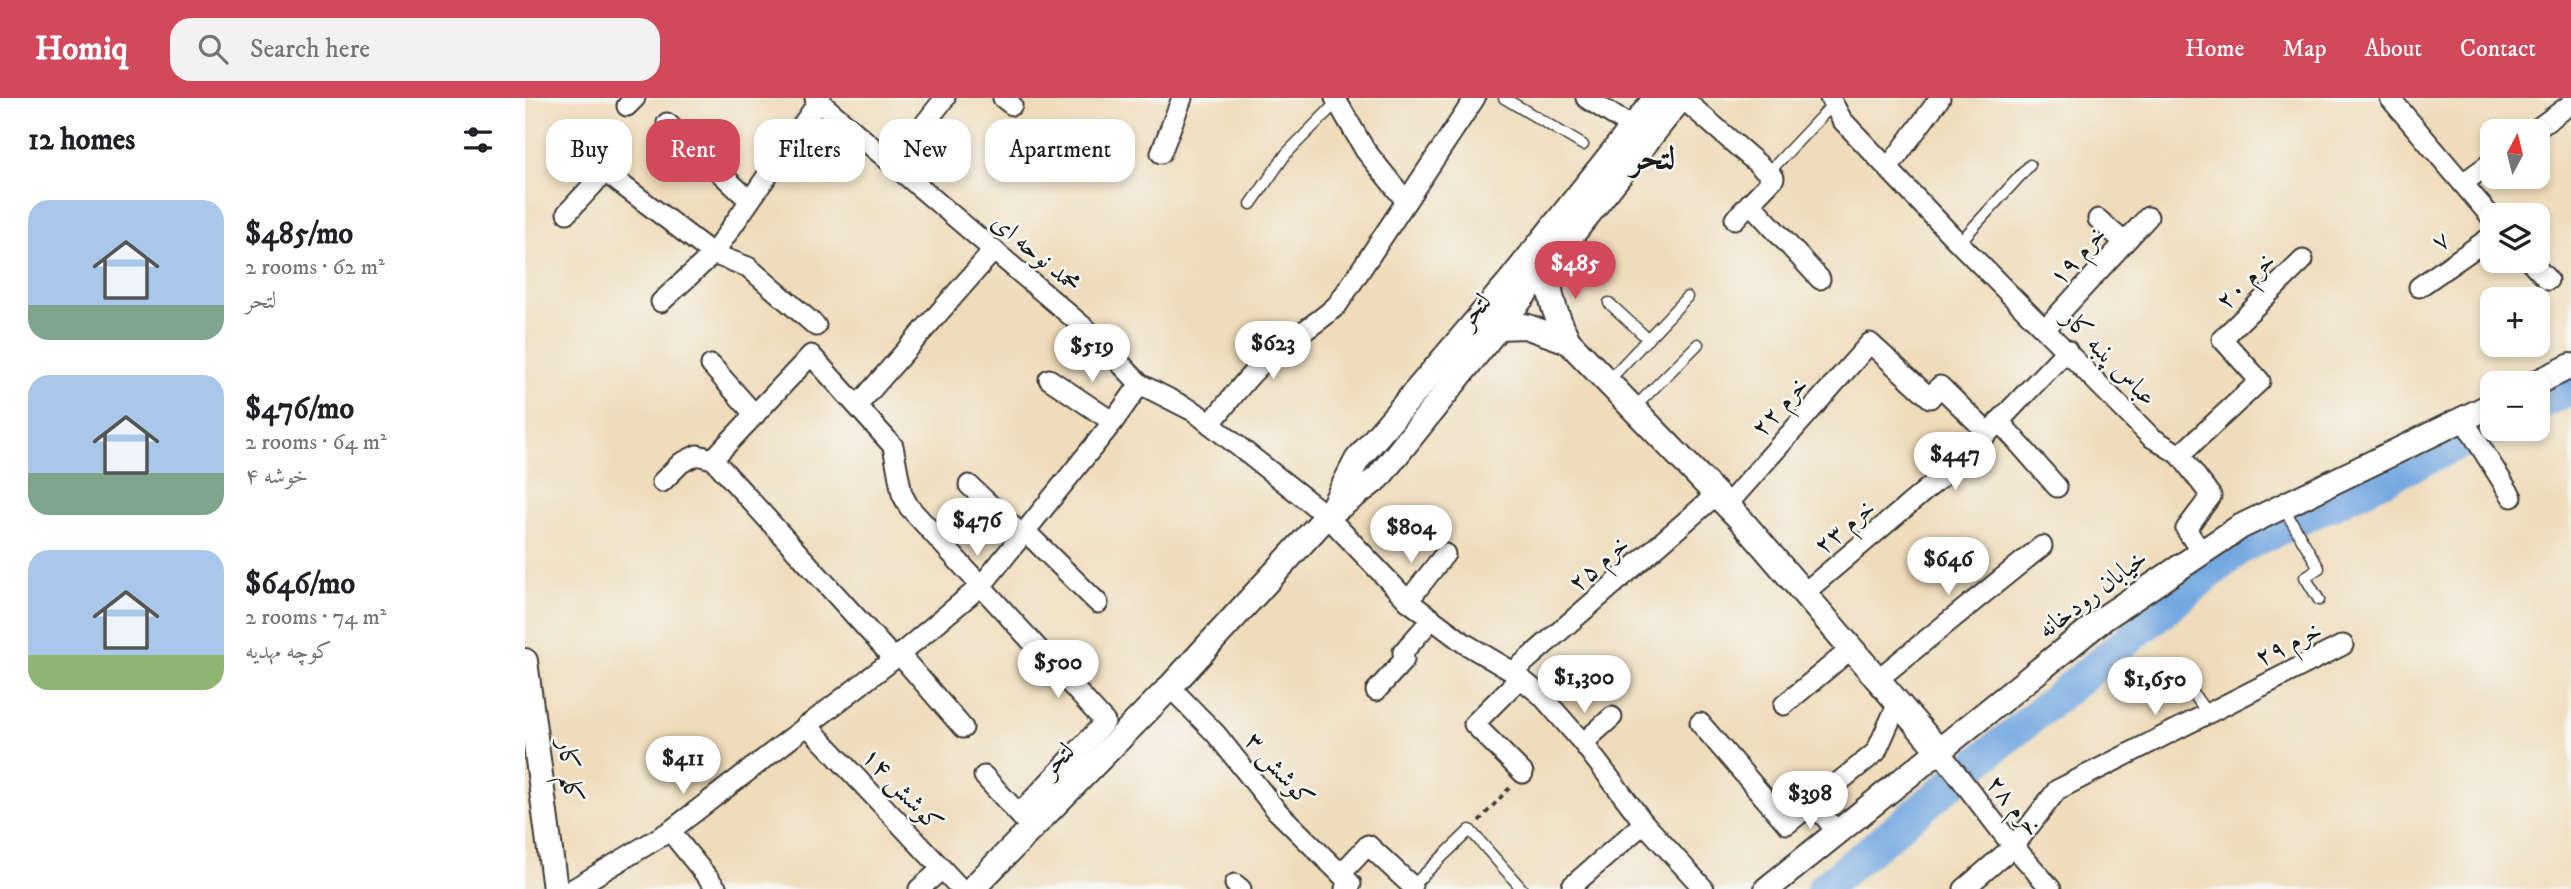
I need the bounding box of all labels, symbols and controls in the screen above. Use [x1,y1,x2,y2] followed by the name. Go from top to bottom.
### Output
[170,18,660,81] search box
[35,29,128,70] text: Homiq
[194,30,232,68] icon: search
[250,33,370,66] text: Search here
[2185,34,2244,64] text: Home
[2282,34,2327,64] text: Map
[2365,34,2422,64] text: About
[2460,34,2536,64] text: Contact
[546,119,632,182] chip: Buy
[646,119,740,182] chip: Rent
[754,119,865,182] chip: Filters
[879,119,971,182] chip: New
[985,119,1135,182] chip: Apartment
[2480,119,2550,189] north arrow
[2480,119,2550,441] map controls
[459,121,497,159] icon: filters
[28,122,135,159] text: 12 homes
[1627,139,1676,180] district label: لتحر
[2480,203,2550,273] button: layers
[984,206,1088,300] street label: محمد نوحه ای
[245,216,353,253] text: $485/mo
[2042,219,2118,297] street label: خرم ۱۹
[2425,223,2457,259] street label: ۷
[84,228,168,312] icon: home
[1534,242,1616,301] pin: $485
[2209,245,2286,321] street label: خرم ۲۰
[1551,249,1599,278] text: $485
[245,253,385,282] text: 2 rooms · 62 m²
[245,287,277,316] text: لتحر
[1449,287,1499,338] street label: لتحر
[2480,287,2550,357] button: +
[2052,300,2163,414] street label: عباس پنبه کار
[1232,322,1314,381] pin: $623
[1051,324,1133,384] pin: $519
[1251,329,1295,358] text: $623
[1070,332,1114,361] text: $519
[1744,370,1820,448] street label: خرم ۲۲
[2480,371,2550,441] button: −
[245,391,354,428] text: $476/mo
[84,403,168,487] icon: home
[245,428,387,457] text: 2 rooms · 64 m²
[1914,432,1996,492] pin: $447
[1930,440,1980,469] text: $447
[245,462,308,491] text: خوشه ۴
[1807,492,1886,566] street label: خرم ۲۳
[936,498,1018,558] pin: $476
[1370,505,1452,565] pin: $804
[952,506,1002,535] text: $476
[1386,513,1436,542] text: $804
[1562,529,1640,604] street label: خرم ۲۵
[1907,538,1989,597] pin: $646
[2031,542,2155,646] street label: خیابان رودخانه
[1923,545,1973,574] text: $646
[245,566,355,603] text: $646/mo
[84,578,168,662] icon: home
[245,603,386,632] text: 2 rooms · 74 m²
[2250,614,2330,679] street label: خرم ۲۹
[245,637,332,666] text: کوچه مهدیه
[1017,640,1099,700] pin: $500
[1034,648,1082,677] text: $500
[1527,656,1641,715] pin: $1,300
[2098,658,2212,717] pin: $1,650
[1554,663,1614,692] text: $1,300
[2124,665,2186,694] text: $1,650
[1237,725,1321,815] street label: کوشش ۳
[541,735,590,806] street label: کلم کار
[642,736,724,796] pin: $411
[1032,736,1082,786] street label: لتحر
[854,740,950,840] street label: کوشش ۱۴
[662,744,704,773] text: $411
[1975,768,2049,847] street label: خرم ۲۸
[1769,772,1851,831] pin: $398
[1788,779,1832,808] text: $398

